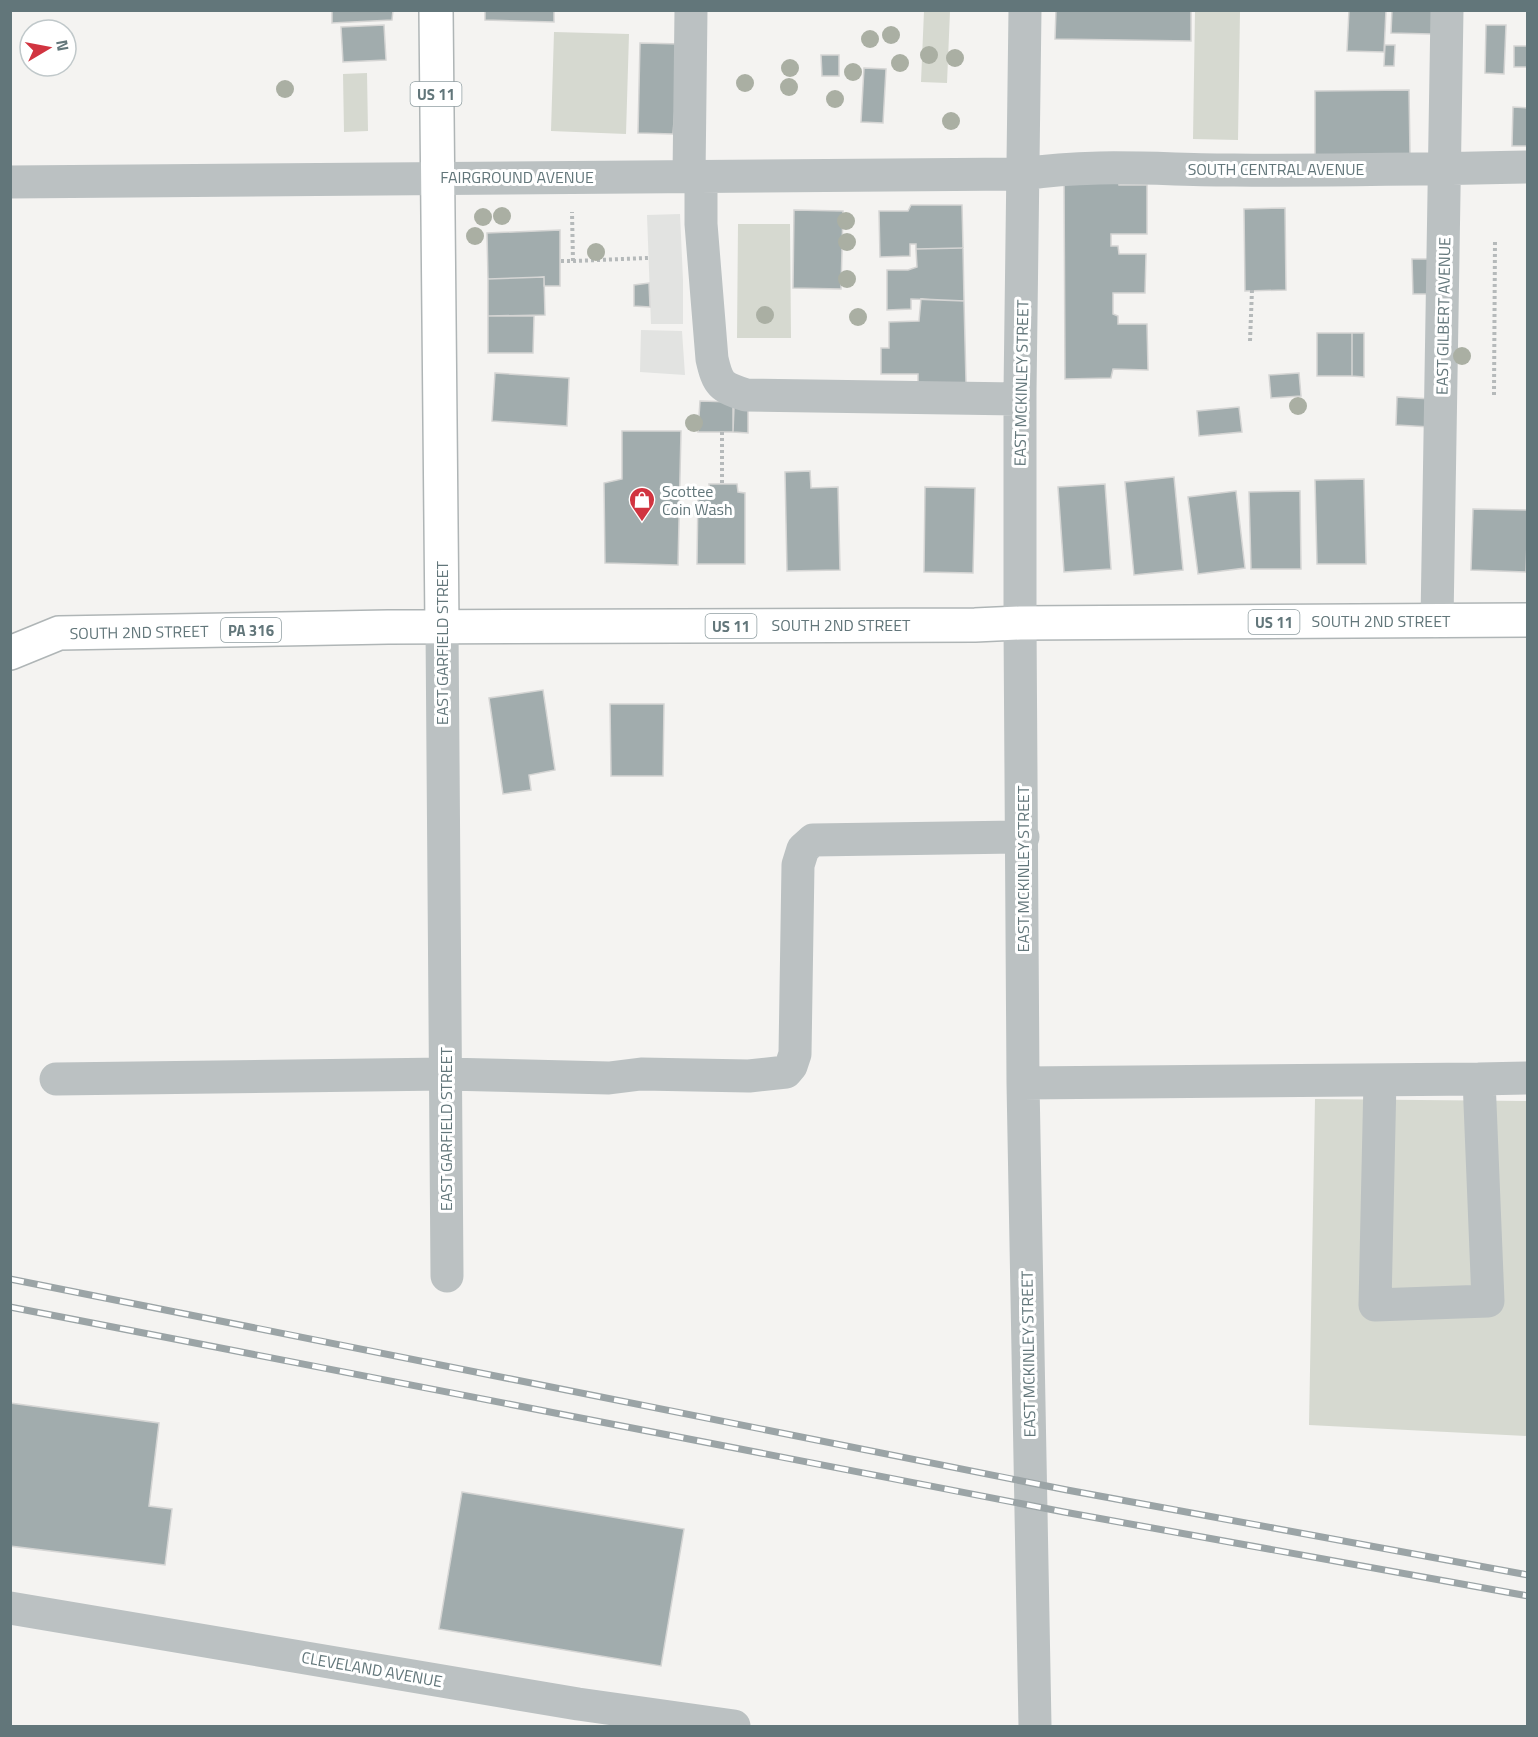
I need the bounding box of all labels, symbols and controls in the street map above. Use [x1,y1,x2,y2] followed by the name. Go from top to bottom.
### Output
[18,18,78,78] north arrow
[50,38,76,53] text: N
[410,82,462,106] road number: US 11
[1188,157,1365,181] street label: SOUTH CENTRAL AVENUE
[440,165,594,189] street label: FAIRGROUND AVENUE
[1430,237,1456,395] street label: EAST GILBERT AVENUE
[1008,299,1034,466] street label: EAST MCKINLEY STREET
[662,479,733,521] place label: Scottee Coin Wash
[627,485,657,523] shop icon: Scottee Coin Wash
[430,560,454,725] street label: EAST GARFIELD STREET
[1312,609,1451,633] street label: SOUTH 2ND STREET
[1248,610,1300,634] road number: US 11
[772,613,911,637] street label: SOUTH 2ND STREET
[706,614,756,638] road number: US 11
[221,618,281,642] road number: PA 316
[69,619,209,645] street label: SOUTH 2ND STREET
[1011,785,1035,952] street label: EAST MCKINLEY STREET
[434,1046,458,1211] street label: EAST GARFIELD STREET
[1015,1270,1041,1437] street label: EAST MCKINLEY STREET
[300,1645,444,1693] street label: CLEVELAND AVENUE

